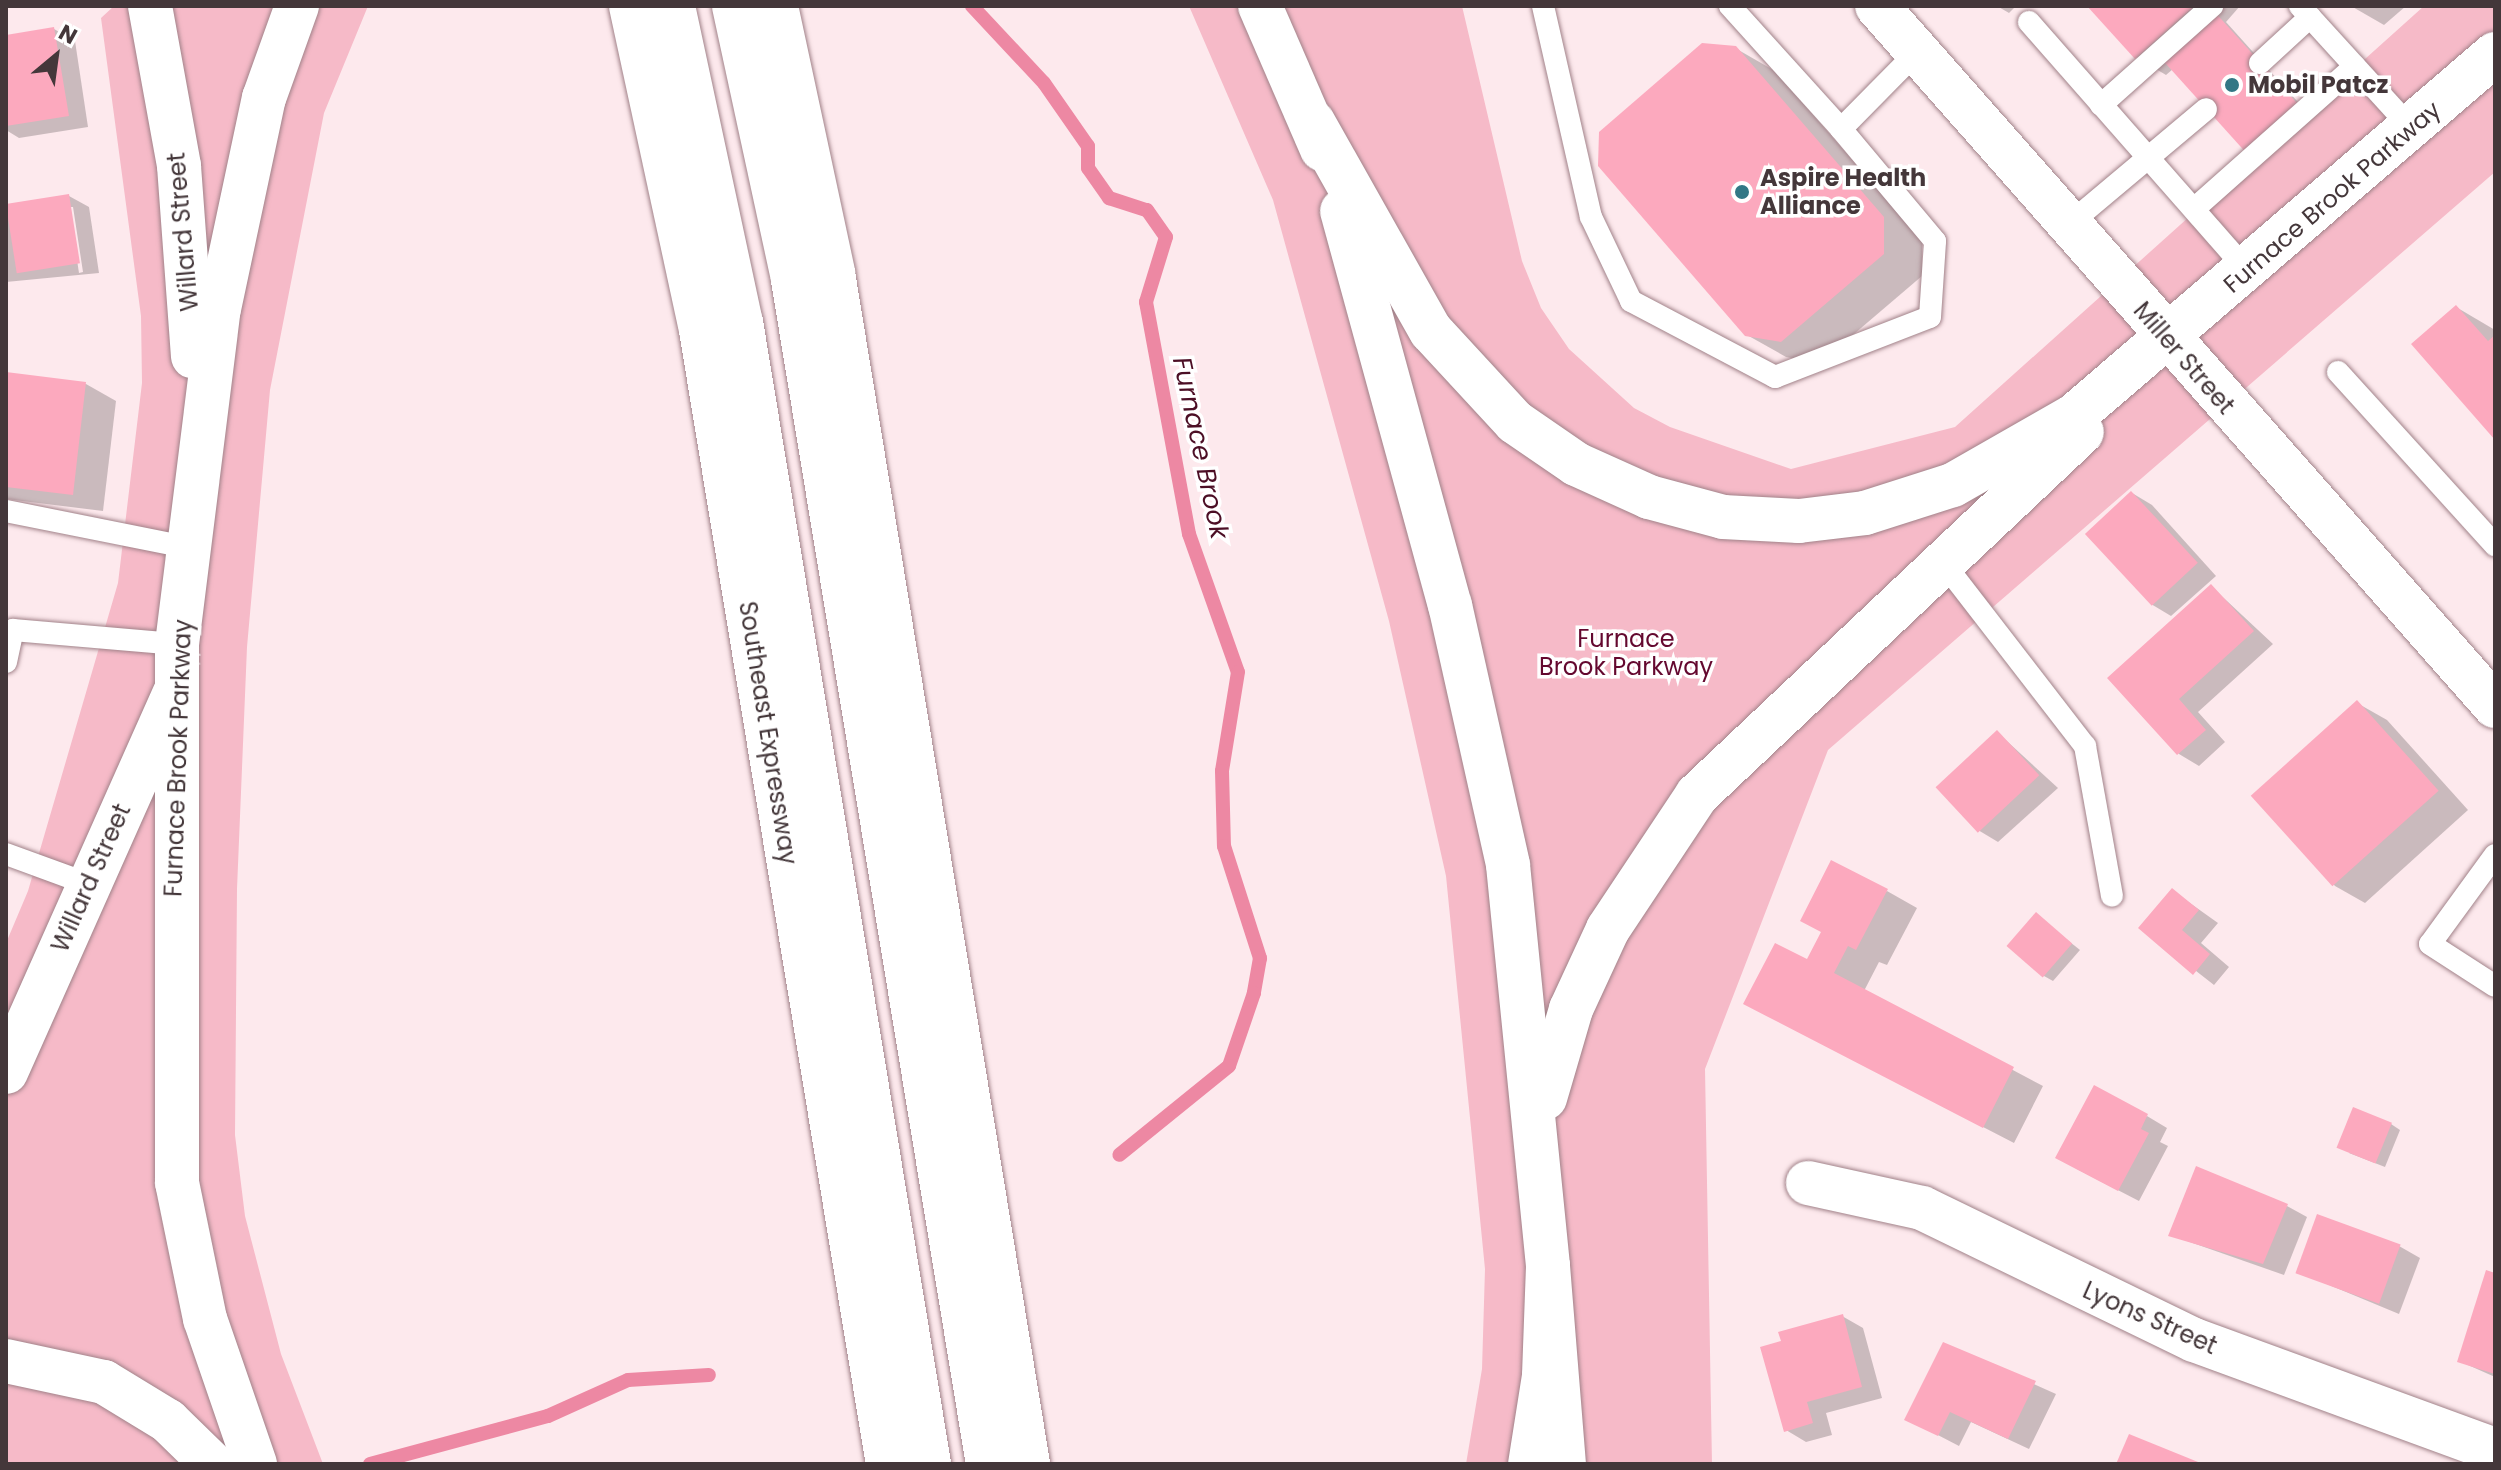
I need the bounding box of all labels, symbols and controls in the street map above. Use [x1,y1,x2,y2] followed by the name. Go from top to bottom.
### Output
[16,16,96,96] north arrow
[53,17,83,52] text: N
[2248,71,2388,99] place label: Mobil Patcz
[2223,76,2241,94] marker: Mobil Patcz
[2218,95,2446,299] street label: Furnace Brook Parkway
[162,151,204,313] street label: Willard Street
[1760,164,1926,220] place label: Aspire Health Alliance
[1731,181,1753,203] marker: Aspire Health Alliance
[2128,296,2240,420] street label: Miller Street
[1165,354,1235,542] water label: Furnace Brook
[733,599,803,867] street label: Southeast Expressway
[159,619,197,897] street label: Furnace Brook Parkway
[1539,625,1713,681] park label: Furnace Brook Parkway
[45,799,137,957] street label: Willard Street
[2078,1276,2222,1360] street label: Lyons Street

